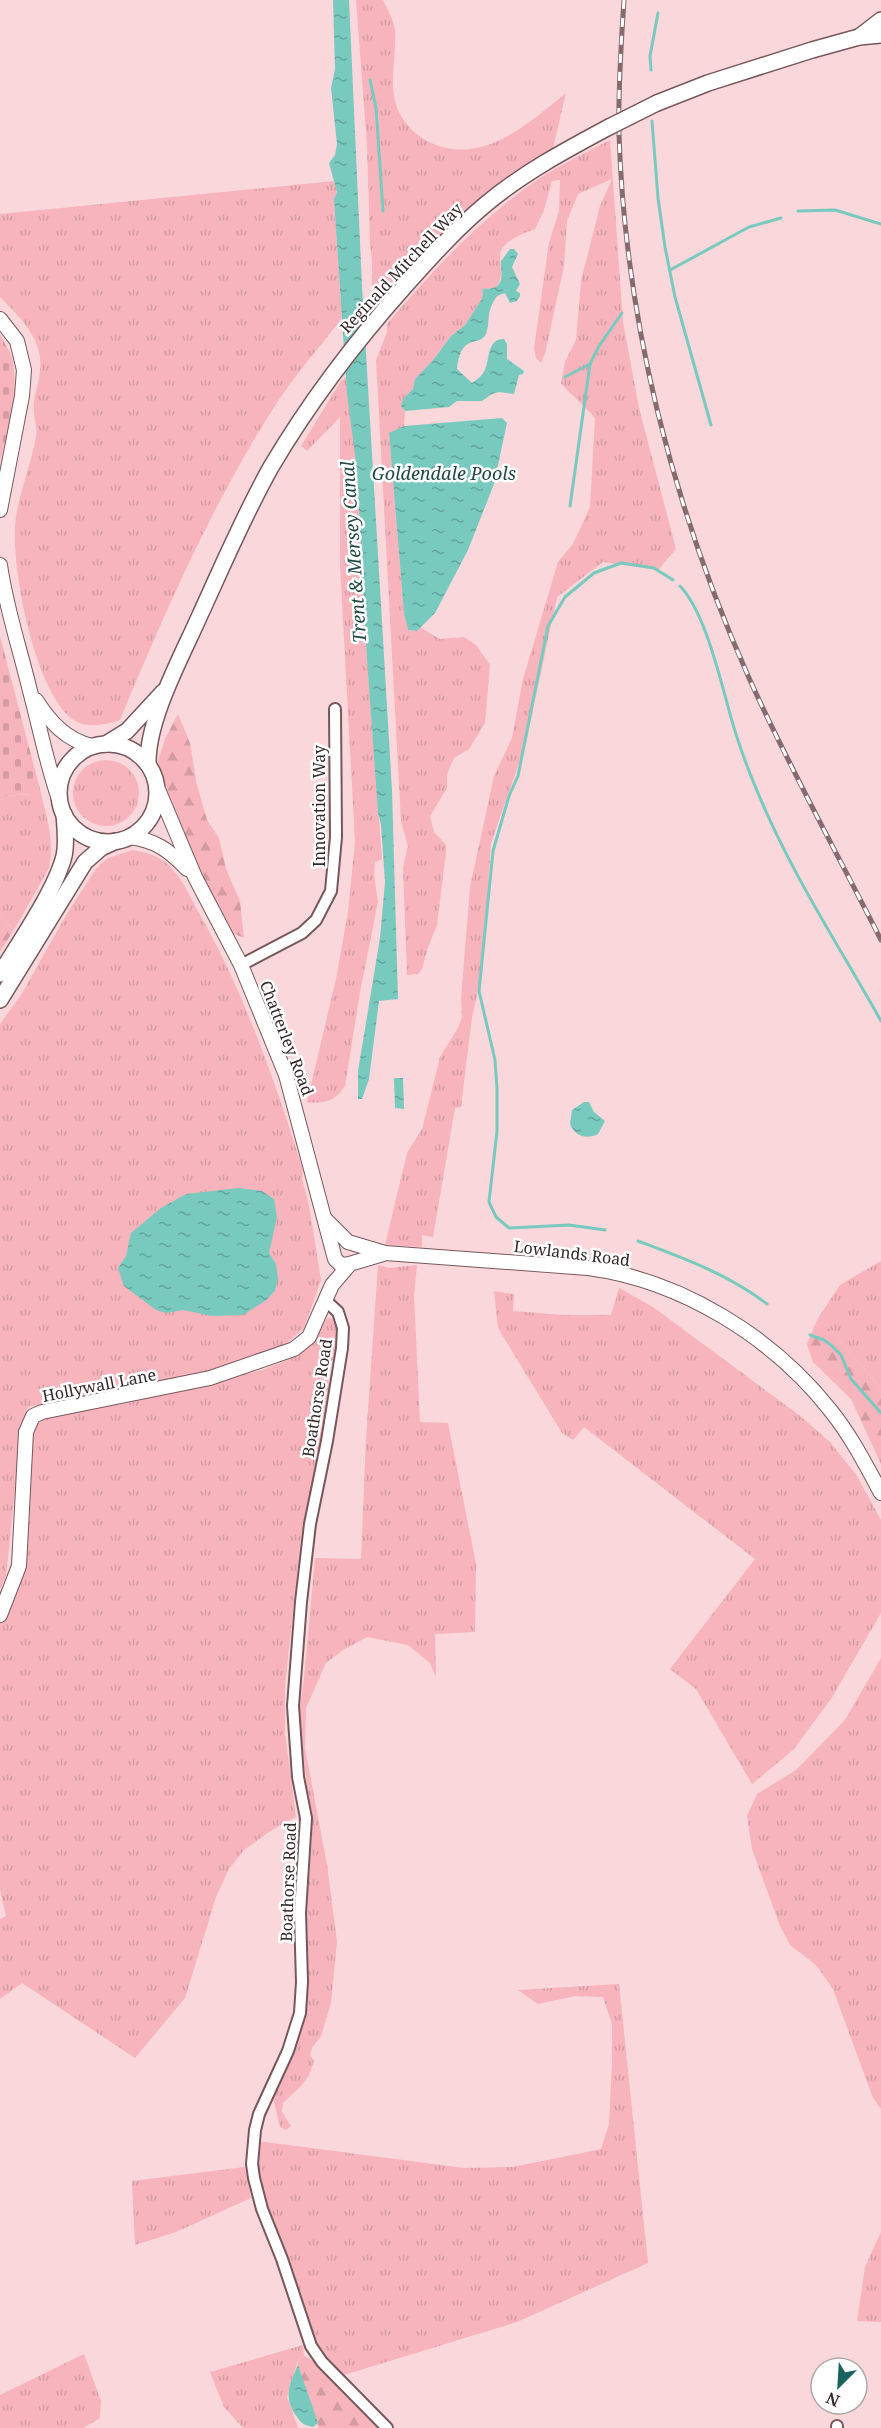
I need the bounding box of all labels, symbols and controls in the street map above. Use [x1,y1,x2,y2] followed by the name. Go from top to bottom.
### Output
[335,197,468,338] street label: Reginald Mitchell Way
[335,460,371,644] water label: Trent & Mersey Canal
[372,461,516,485] water label: Goldendale Pools
[308,744,330,867] street label: Innovation Way
[255,977,319,1099] street label: Chatterley Road
[513,1235,632,1271] street label: Lowlands Road
[297,1337,337,1459] street label: Boathorse Road
[40,1363,158,1407] street label: Hollywall Lane
[275,1822,301,1942] street label: Boathorse Road
[809,2356,869,2416] north arrow
[822,2387,843,2412] text: N

